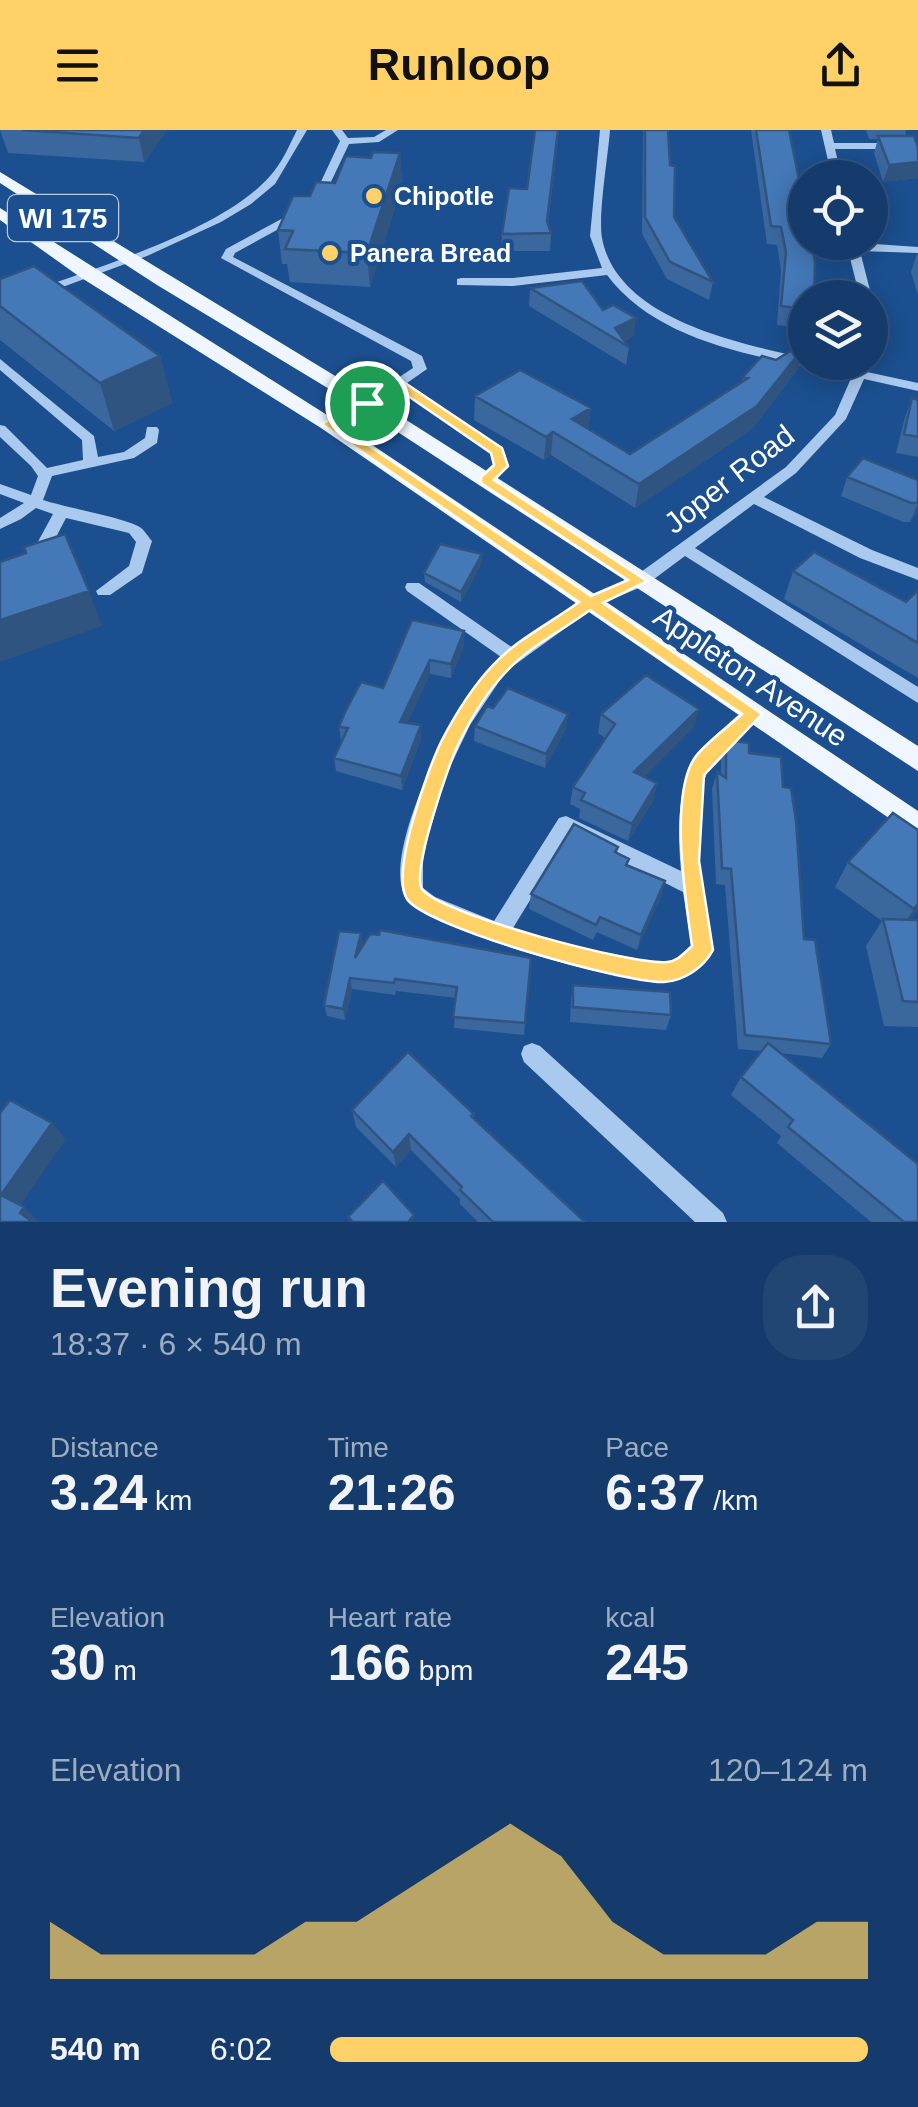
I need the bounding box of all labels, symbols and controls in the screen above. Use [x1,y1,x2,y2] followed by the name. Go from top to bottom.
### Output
[50,38,105,93] icon: menu
[813,38,868,93] icon: share
[368,39,550,90] text: Runloop
[788,160,888,380] map controls
[788,160,888,260] button: locate
[394,182,494,210] place label: Chipotle
[363,185,385,207] marker: Chipotle
[8,195,118,241] road number: WI 175
[350,239,511,267] place label: Panera Bread
[319,242,341,264] marker: Panera Bread
[788,280,888,380] button: layers
[325,361,410,446] pin
[340,376,395,431] icon: arrive
[658,418,800,540] street label: Joper Road
[648,599,854,753] street label: Appleton Avenue
[763,1255,868,1360] button: share
[50,1257,368,1319] text: Evening run
[50,1326,302,1362] text: 18:37 · 6 × 540 m
[50,1432,159,1463] text: Distance
[328,1432,389,1463] text: Time
[605,1432,669,1463] text: Pace
[50,1465,147,1521] text: 3.24
[328,1465,456,1521] text: 21:26
[605,1465,705,1521] text: 6:37
[147,1485,192,1516] text: km
[705,1485,758,1516] text: /km
[50,1602,165,1633] text: Elevation
[328,1602,452,1633] text: Heart rate
[605,1602,655,1633] text: kcal
[50,1635,106,1691] text: 30
[328,1635,411,1691] text: 166
[605,1635,689,1691] text: 245
[106,1655,137,1686] text: m
[411,1655,473,1686] text: bpm
[50,1752,182,1788] text: Elevation
[708,1752,868,1788] text: 120–124 m
[50,2031,141,2067] text: 540 m
[210,2031,272,2067] text: 6:02

